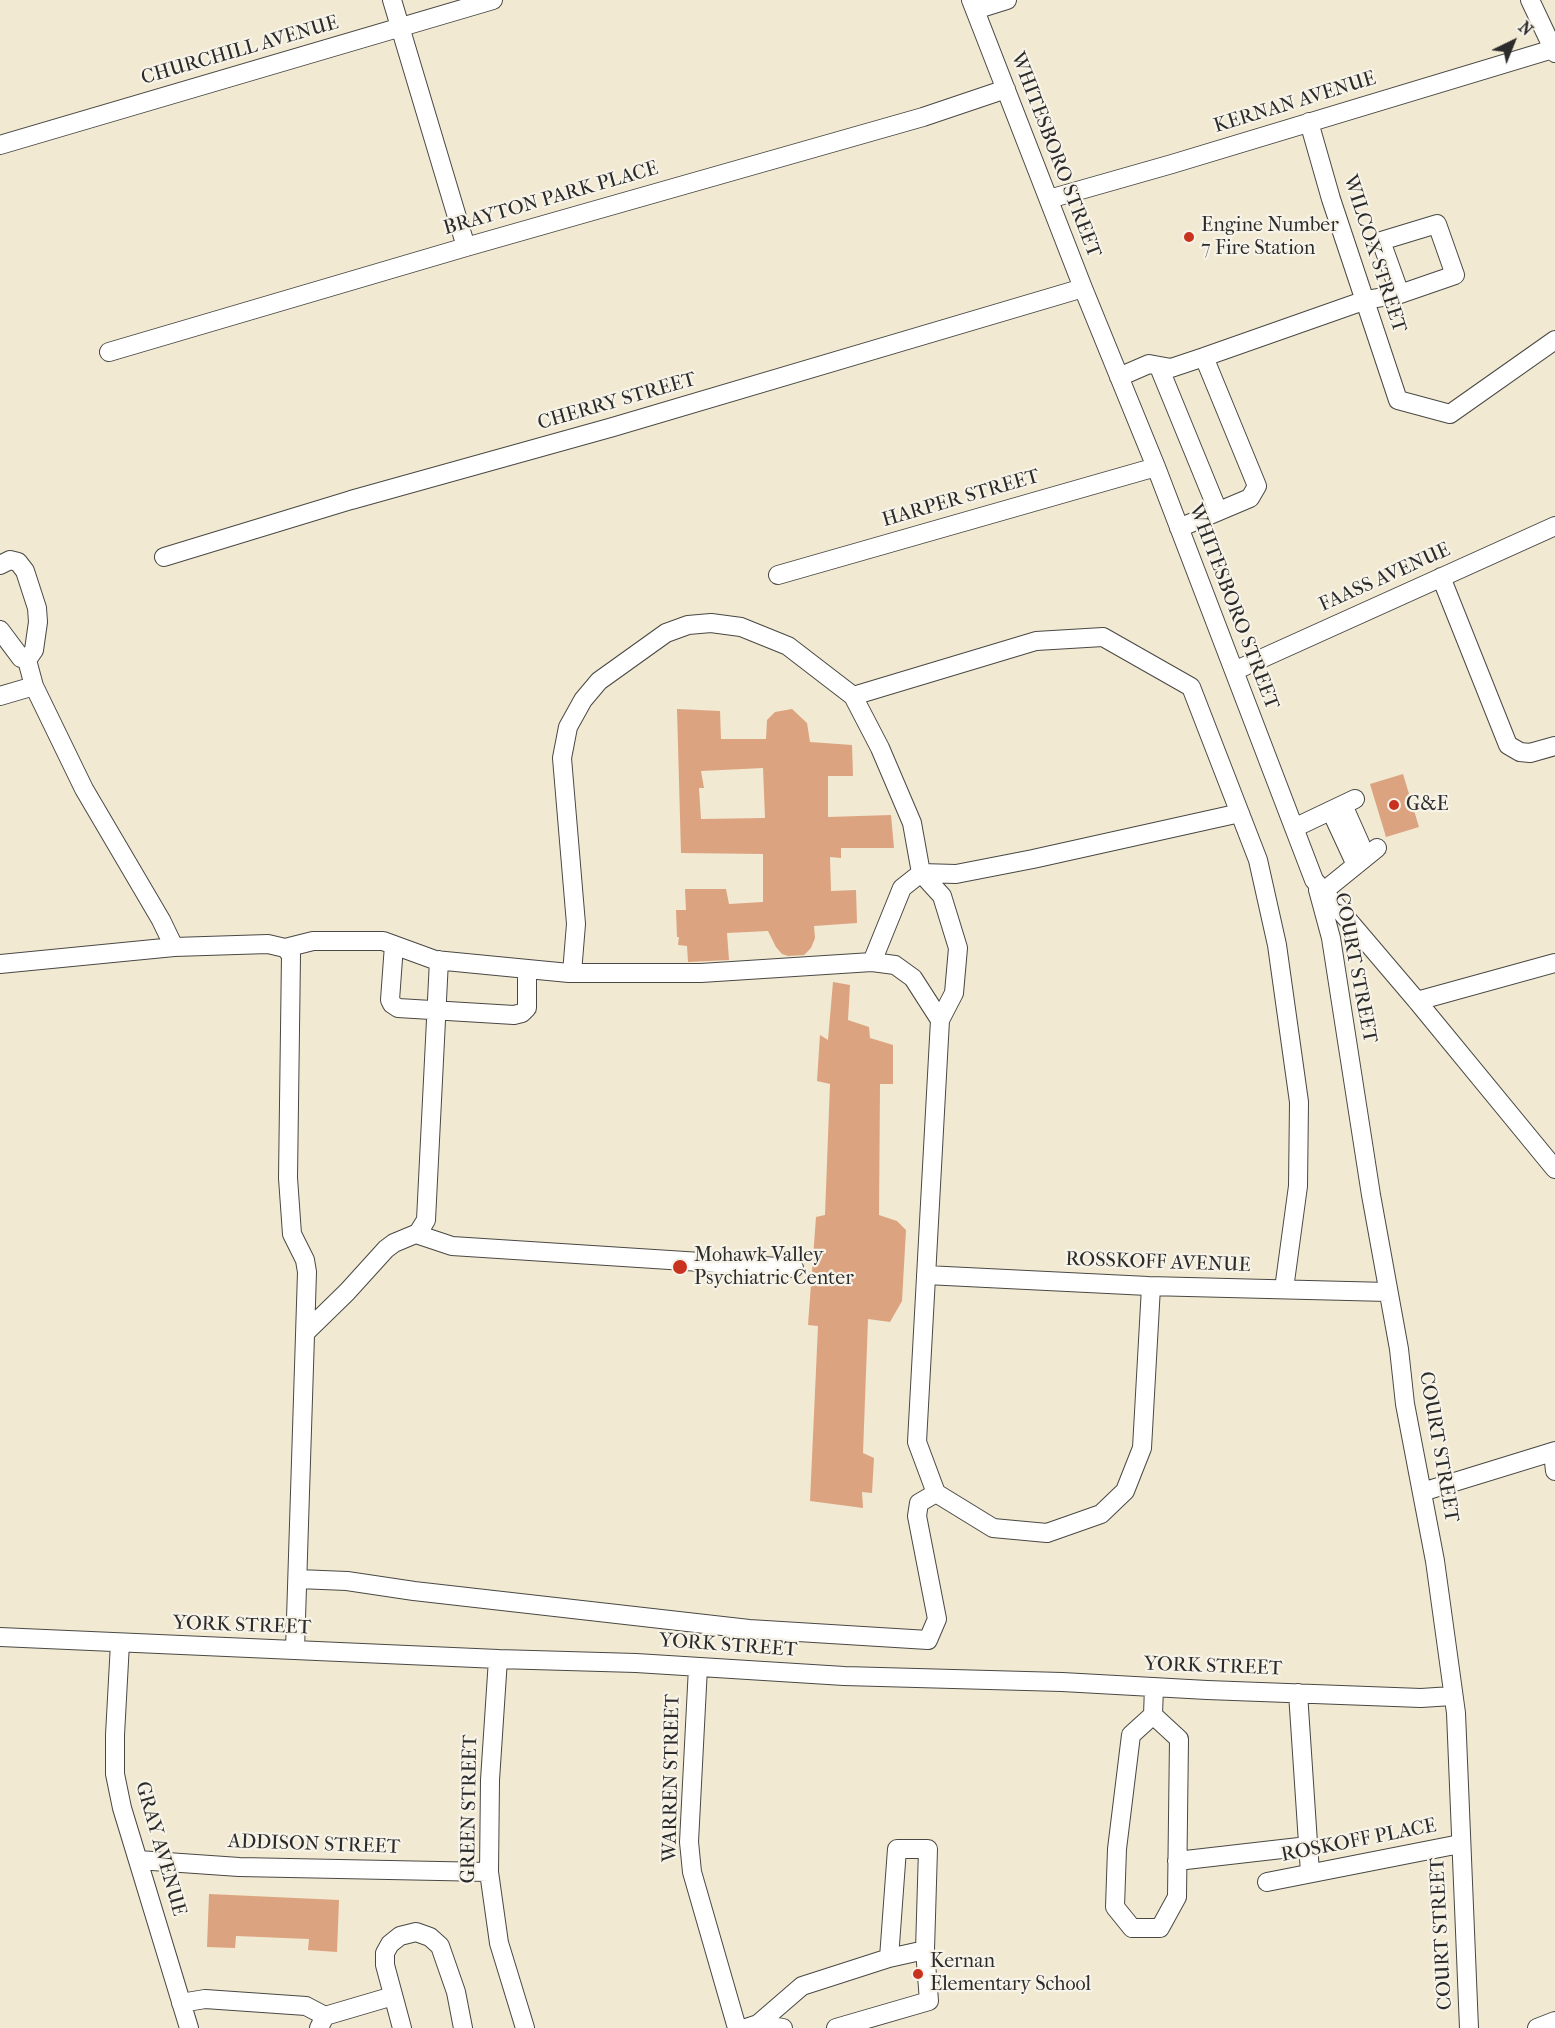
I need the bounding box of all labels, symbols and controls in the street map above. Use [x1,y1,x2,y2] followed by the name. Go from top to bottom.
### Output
[139,11,341,91] street label: CHURCHILL AVENUE
[1483,12,1543,72] north arrow
[1515,17,1537,40] text: N
[1005,49,1105,261] street label: WHITESBORO STREET
[1211,67,1379,139] street label: KERNAN AVENUE
[441,157,661,241] street label: BRAYTON PARK PLACE
[1337,172,1411,336] street label: WILCOX STREET
[1201,214,1339,261] place label: Engine Number 7 Fire Station
[1182,230,1196,244] marker: Engine Number 7 Fire Station
[535,368,699,436] street label: CHERRY STREET
[880,465,1042,533] street label: HARPER STREET
[1183,501,1283,713] street label: WHITESBORO STREET
[1316,538,1454,618] street label: FAASS AVENUE
[1406,793,1449,817] place label: G&E
[1387,798,1401,812] marker: G&E
[1329,891,1381,1045] street label: COURT STREET
[694,1244,854,1291] place label: Mohawk Valley Psychiatric Center
[1065,1248,1251,1278] street label: ROSSKOFF AVENUE
[671,1258,689,1276] marker: Mohawk Valley Psychiatric Center
[1413,1370,1463,1524] street label: COURT STREET
[172,1612,312,1640] street label: YORK STREET
[658,1629,798,1663] street label: YORK STREET
[1143,1653,1283,1681] street label: YORK STREET
[659,1694,685,1862] street label: WARREN STREET
[457,1734,483,1884] street label: GREEN STREET
[129,1779,191,1919] street label: GRAY AVENUE
[1279,1814,1439,1868] street label: ROSKOFF PLACE
[227,1830,401,1860] street label: ADDISON STREET
[1426,1857,1458,2011] street label: COURT STREET
[930,1950,1091,1997] place label: Kernan Elementary School
[911,1967,925,1981] marker: Kernan Elementary School

